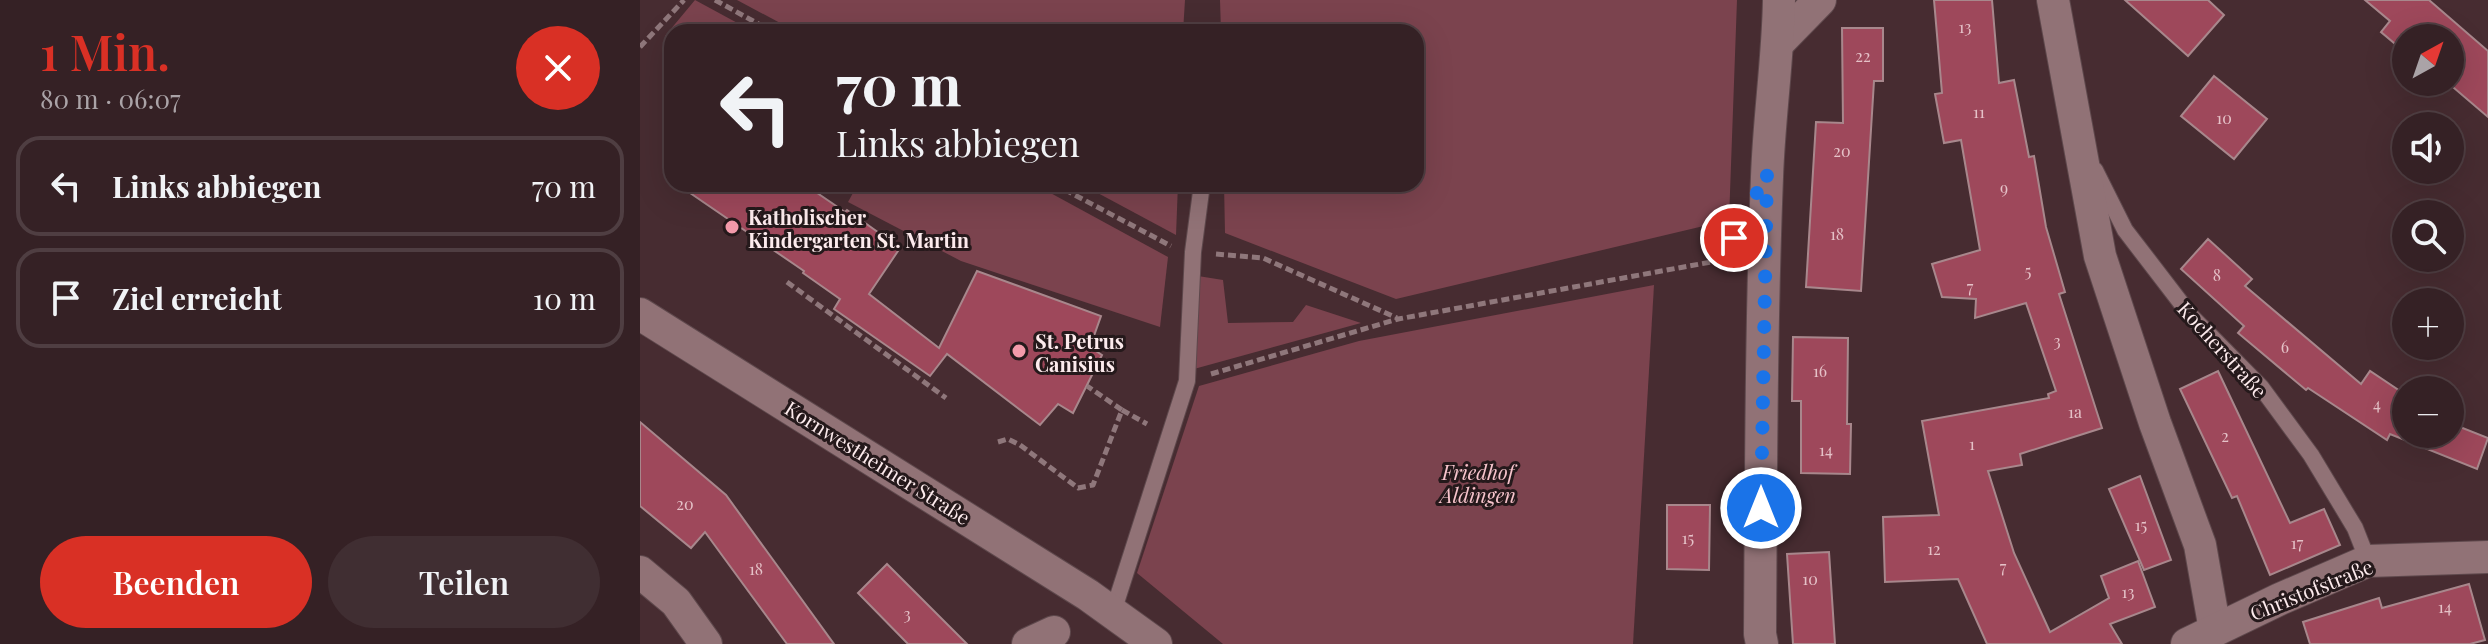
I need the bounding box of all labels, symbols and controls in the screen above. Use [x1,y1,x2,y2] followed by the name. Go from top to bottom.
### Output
[1959,16,1971,37] house number: 13
[40,19,170,83] text: 1 Min.
[2392,24,2464,96] north arrow
[2392,24,2464,448] map controls
[516,26,600,110] button: close
[1855,45,1871,66] house number: 22
[836,46,961,121] text: 70 m
[704,56,808,160] icon: left
[40,81,181,116] text: 80 m · 06:07
[1973,101,1985,122] house number: 11
[2216,107,2232,128] house number: 10
[2392,112,2464,184] button: sound
[836,118,1080,166] text: Links abbiegen
[1833,140,1851,161] house number: 20
[44,164,88,208] icon: left
[112,166,321,206] text: Links abbiegen
[532,166,596,206] text: 70 m
[2000,177,2008,198] house number: 9
[2392,200,2464,272] button: search
[748,203,970,253] place label: Katholischer Kindergarten St. Martin
[1700,204,1768,272] pin
[1712,216,1756,260] icon: arrive
[723,218,741,236] marker: Katholischer Kindergarten St. Martin
[1830,223,1844,244] house number: 18
[2025,260,2031,281] house number: 5
[2213,264,2221,285] house number: 8
[44,276,88,320] icon: arrive
[1967,276,1974,297] house number: 7
[112,278,282,318] text: Ziel erreicht
[533,278,596,318] text: 10 m
[2392,288,2464,360] button: +
[2172,295,2274,403] street label: Kocherstraße
[1035,327,1124,377] place label: St. Petrus Canisius
[2053,330,2061,351] house number: 3
[2281,336,2289,357] house number: 6
[1010,342,1028,360] marker: St. Petrus Canisius
[1813,360,1827,381] house number: 16
[2392,376,2464,448] button: −
[2373,393,2381,414] house number: 4
[780,394,976,530] street label: Kornwestheimer Straße
[2068,401,2082,422] house number: 1a
[2221,425,2229,446] house number: 2
[1969,433,1975,454] house number: 1
[1819,439,1833,460] house number: 14
[1438,458,1518,508] park label: Friedhof Aldingen
[1719,466,1803,550] position arrow
[676,493,694,514] house number: 20
[2135,514,2147,535] house number: 15
[1682,527,1694,548] house number: 15
[2291,532,2304,553] house number: 17
[40,536,312,628] button: Beenden
[328,536,600,628] button: Teilen
[1927,538,1941,559] house number: 12
[2245,552,2377,626] street label: Christofstraße
[2000,556,2007,577] house number: 7
[749,558,763,579] house number: 18
[1802,568,1818,589] house number: 10
[2122,581,2134,602] house number: 13
[2438,596,2452,617] house number: 14
[903,603,911,624] house number: 3

